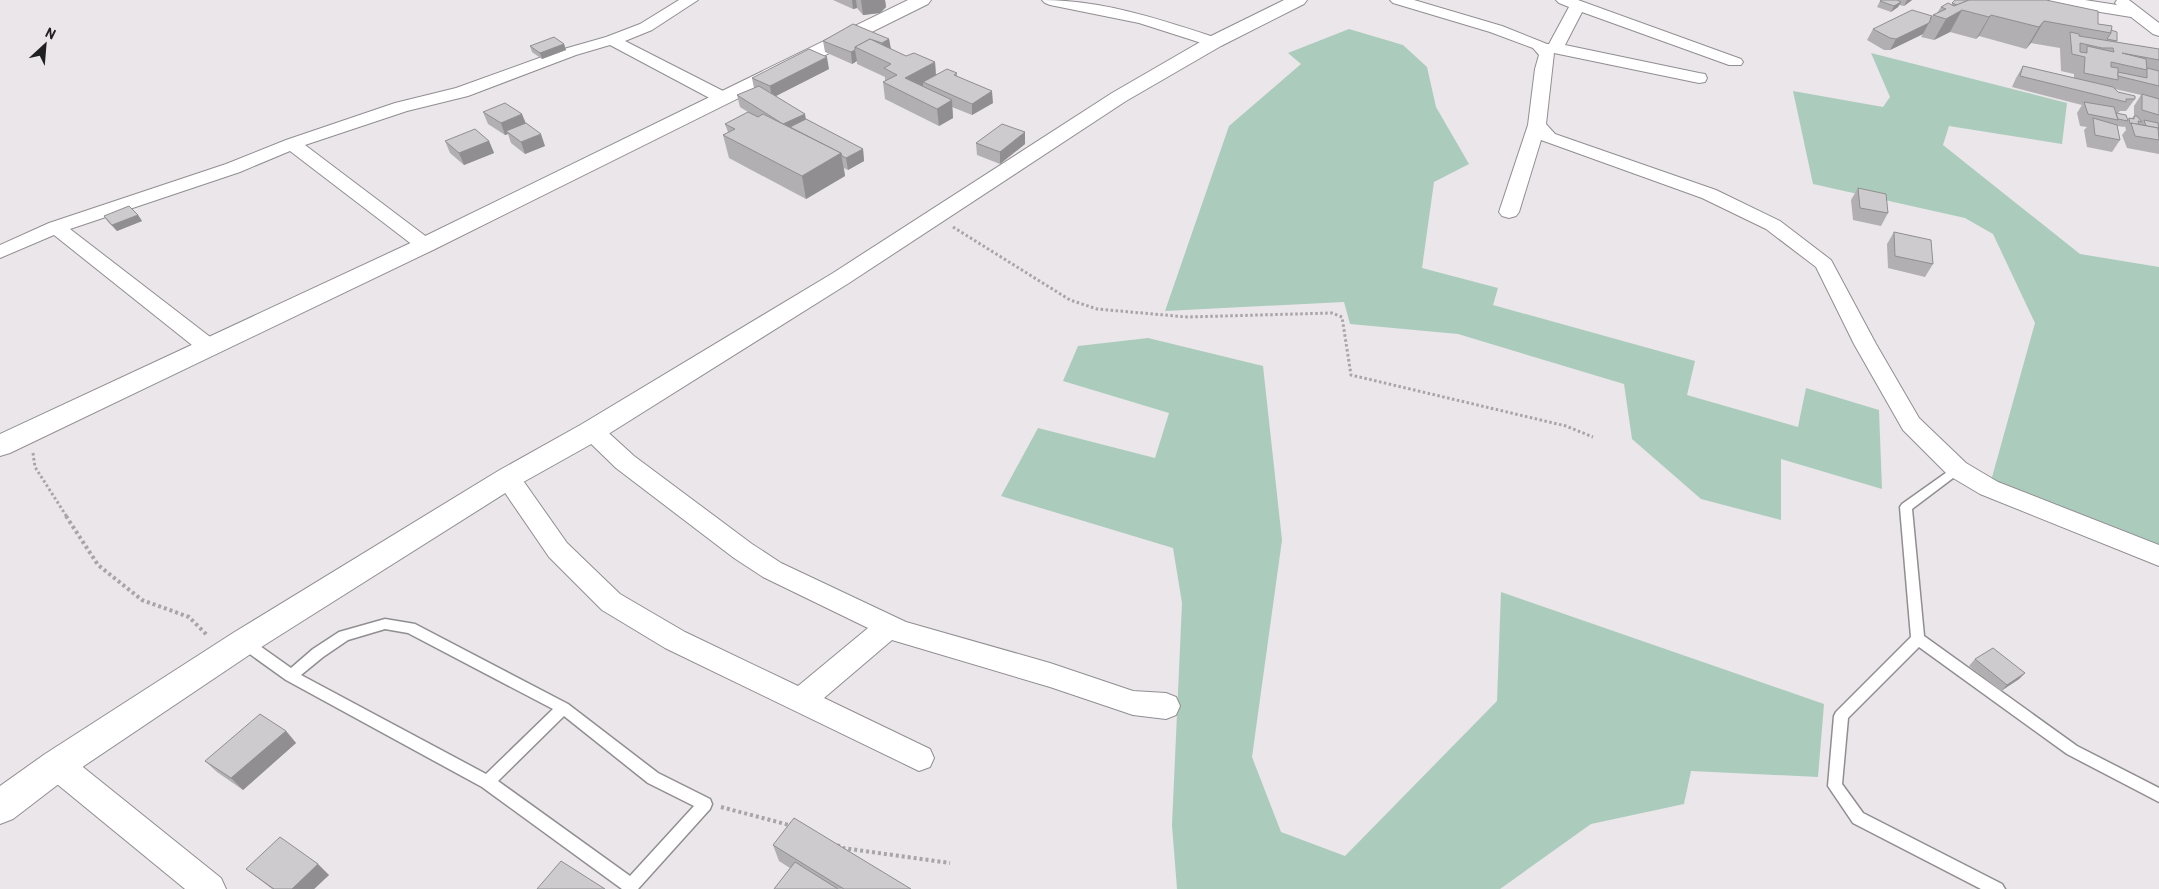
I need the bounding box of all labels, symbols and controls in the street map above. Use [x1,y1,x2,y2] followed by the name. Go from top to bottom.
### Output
[20,20,70,70] north arrow
[43,23,59,43] text: N

